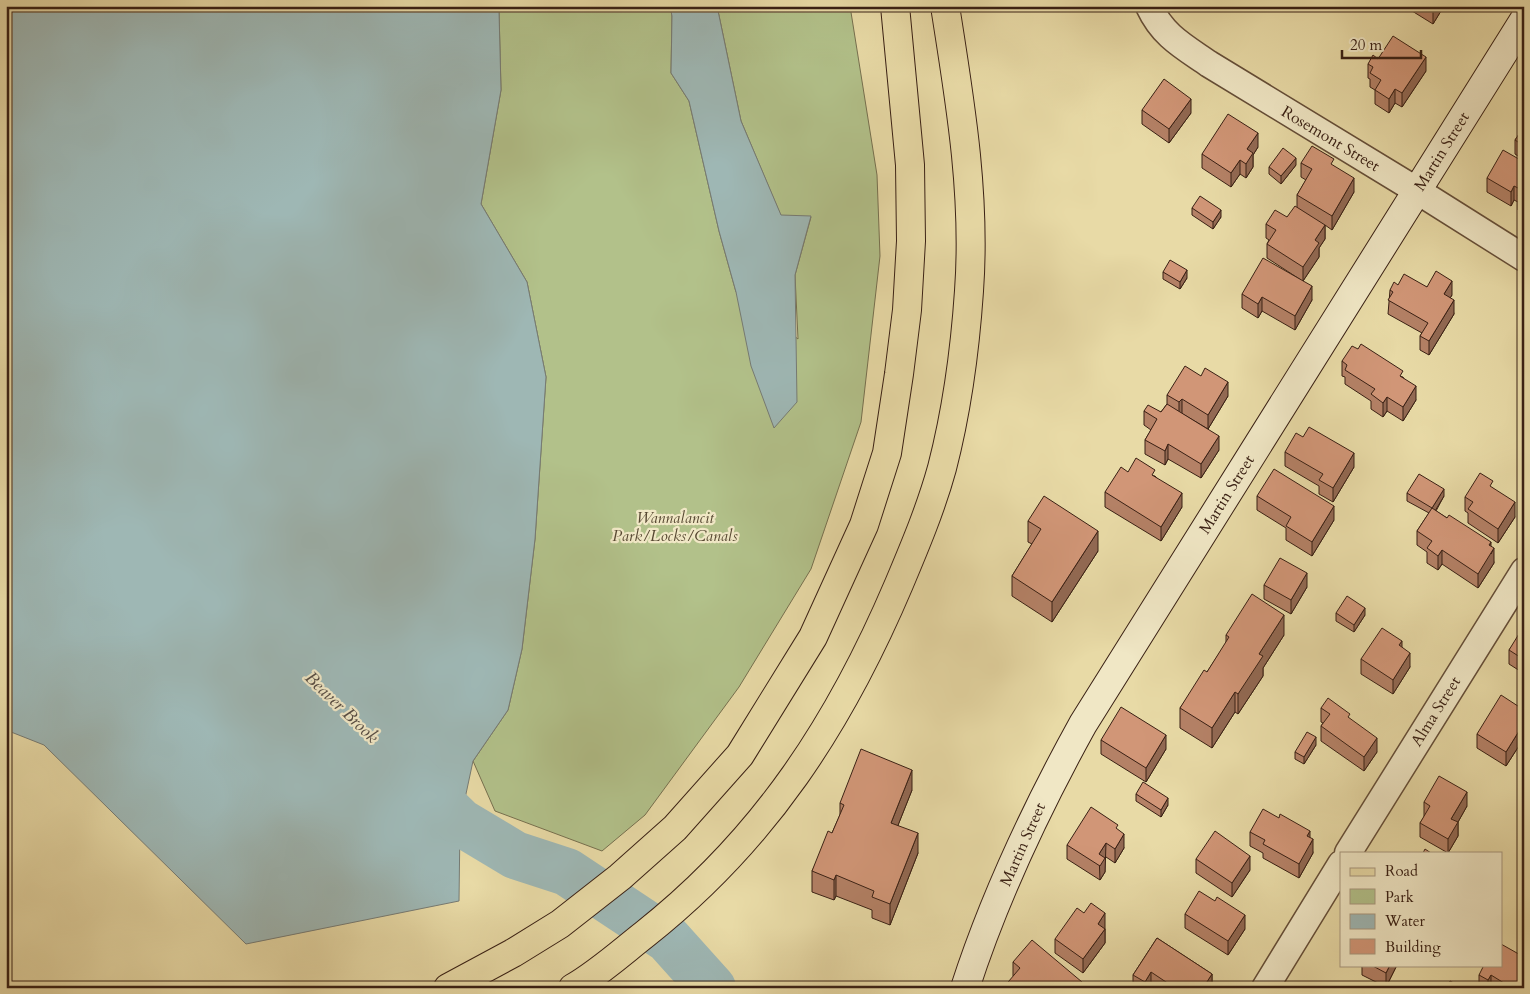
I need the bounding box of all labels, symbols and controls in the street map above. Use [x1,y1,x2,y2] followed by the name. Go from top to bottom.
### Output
[1342,28,1421,60] scale bar
[1350,35,1382,55] text: 20 m
[1277,101,1384,177] street label: Rosemont Street
[1409,108,1475,195] street label: Martin Street
[1194,451,1260,538] street label: Martin Street
[612,507,738,547] park label: Wannalancit Park/Locks/Canals
[299,666,384,749] water label: Beaver Brook
[1406,672,1466,751] street label: Alma Street
[995,799,1051,890] street label: Martin Street
[1340,852,1502,966] legend
[1385,861,1418,881] text: Road
[1385,887,1414,907] text: Park
[1384,911,1426,931] text: Water
[1385,937,1441,957] text: Building

